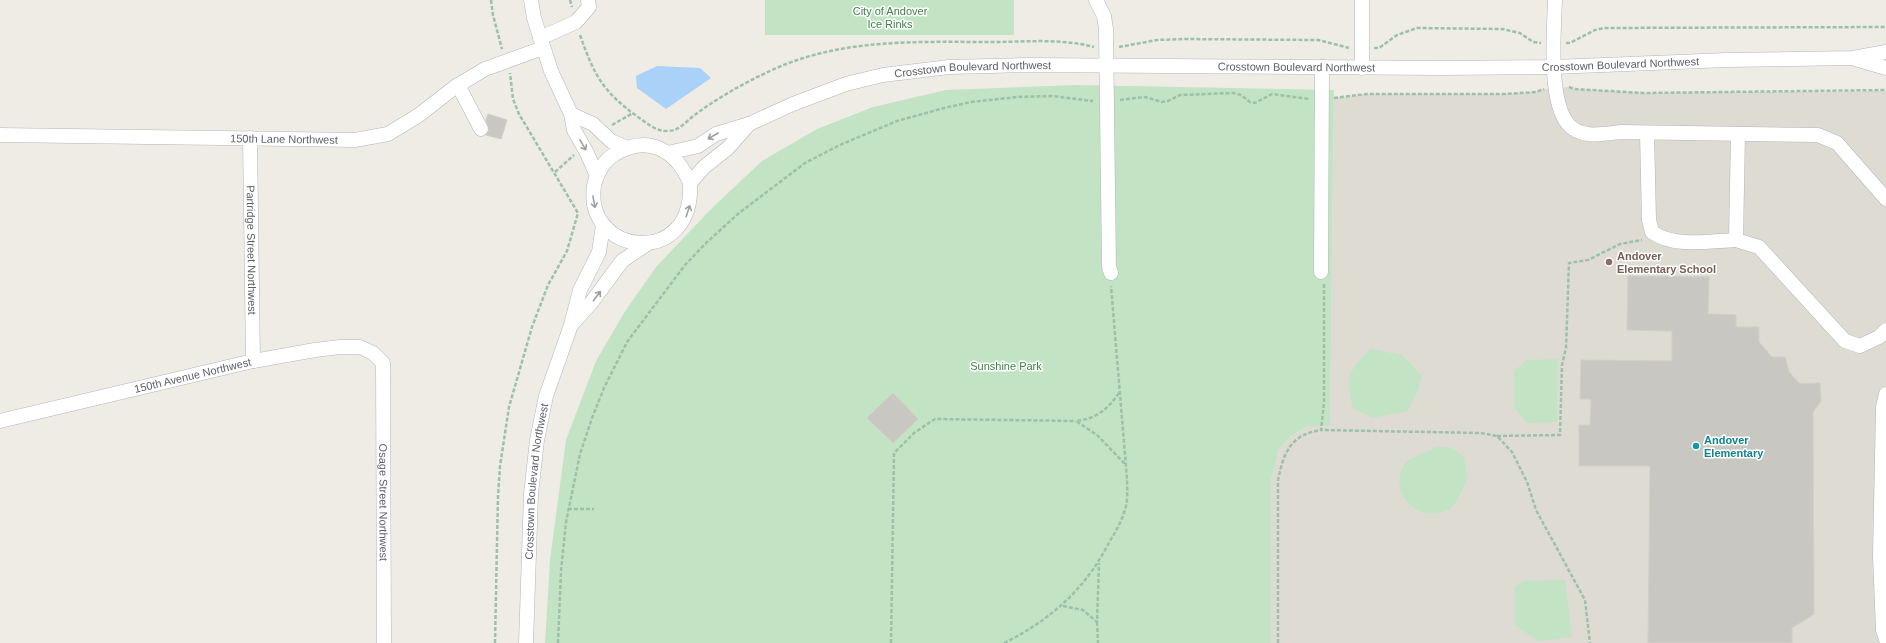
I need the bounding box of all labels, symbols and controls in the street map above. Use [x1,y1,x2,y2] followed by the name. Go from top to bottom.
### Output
[853,5,928,30] park label: City of Andover Ice Rinks
[1542,55,1699,73] street label: Crosstown Boulevard Northwest
[894,59,1051,80] street label: Crosstown Boulevard Northwest
[1218,60,1375,74] street label: Crosstown Boulevard Northwest
[230,132,338,146] street label: 150th Lane Northwest
[707,133,719,141] one-way arrow
[579,139,587,151] one-way arrow
[245,185,258,315] street label: Partridge Street Northwest
[590,195,598,208] one-way arrow
[685,204,692,217] one-way arrow
[1617,250,1716,275] place label: Andover Elementary School
[1604,257,1614,267] marker: Andover Elementary School
[592,290,601,301] one-way arrow
[133,356,252,395] street label: 150th Avenue Northwest
[970,360,1042,372] park label: Sunshine Park
[523,402,550,560] street label: Crosstown Boulevard Northwest
[1704,434,1764,459] place label: Andover Elementary
[1691,441,1701,451] marker: Andover Elementary
[377,444,390,561] street label: Osage Street Northwest

